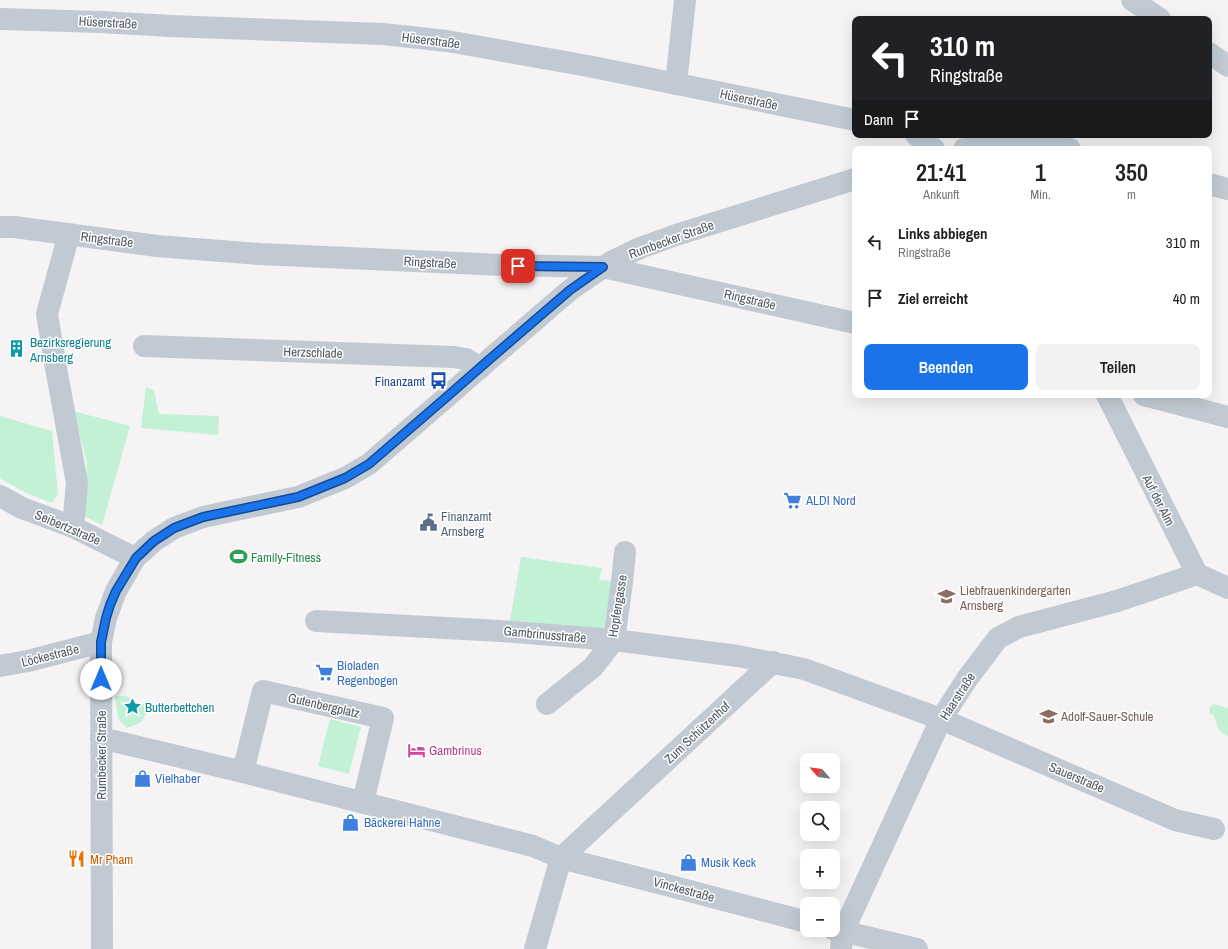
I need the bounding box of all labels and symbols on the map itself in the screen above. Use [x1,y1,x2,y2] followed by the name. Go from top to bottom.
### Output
[78,12,138,33] street label: Hüserstraße
[401,28,461,53] street label: Hüserstraße
[718,85,779,114] street label: Hüserstraße
[626,216,716,263] street label: Rumbecker Straße
[80,228,134,251] street label: Ringstraße
[501,249,535,283] pin
[403,253,457,272] street label: Ringstraße
[722,285,778,314] street label: Ringstraße
[29,334,111,366] place label: Bezirksregierung Arnsberg
[7,339,27,359] building icon: Bezirksregierung Arnsberg
[283,343,343,362] street label: Herzschlade
[428,371,448,391] bus stop icon: Finanzamt
[375,373,425,390] place label: Finanzamt
[1138,471,1179,529] street label: Auf der Alm
[783,490,803,510] supermarket icon: ALDI Nord
[805,492,856,509] place label: ALDI Nord
[32,506,103,549] street label: Seibertzstraße
[440,508,491,540] place label: Finanzamt Arnsberg
[418,513,438,533] public building icon: Finanzamt Arnsberg
[228,547,248,567] sports icon: Family-Fitness
[251,549,321,566] place label: Family-Fitness
[604,574,631,638] street label: Hopfengasse
[959,582,1071,614] place label: Liebfrauenkindergarten Arnsberg
[937,587,957,607] school or university icon: Liebfrauenkindergarten Arnsberg
[503,622,587,647] street label: Gambrinusstraße
[20,640,81,671] street label: Löckestraße
[337,657,398,689] place label: Bioladen Regenbogen
[80,658,122,700] position arrow
[314,662,334,682] supermarket icon: Bioladen Regenbogen
[936,669,979,723] street label: Haarstraße
[286,689,361,722] street label: Gutenbergplatz
[122,697,142,717] place icon: Butterbettchen
[661,698,734,767] street label: Zum Schützenhof
[145,699,214,716] place label: Butterbettchen
[1038,706,1058,726] school or university icon: Adolf-Sauer-Schule
[1060,708,1154,725] place label: Adolf-Sauer-Schule
[93,710,110,800] street label: Rumbecker Straße
[406,740,426,760] hotel icon: Gambrinus
[429,742,482,759] place label: Gambrinus
[800,753,840,793] north arrow
[1046,758,1107,797] street label: Sauerstraße
[132,768,152,788] shop icon: Vielhaber
[155,770,201,787] place label: Vielhaber
[341,812,361,832] shop icon: Bäckerei Hahne
[364,814,441,831] place label: Bäckerei Hahne
[67,849,87,869] restaurant icon: Mr Pham
[90,851,133,868] place label: Mr Pham
[678,852,698,872] shop icon: Musik Keck
[701,854,757,871] place label: Musik Keck
[651,873,716,906] street label: Vinckestraße

